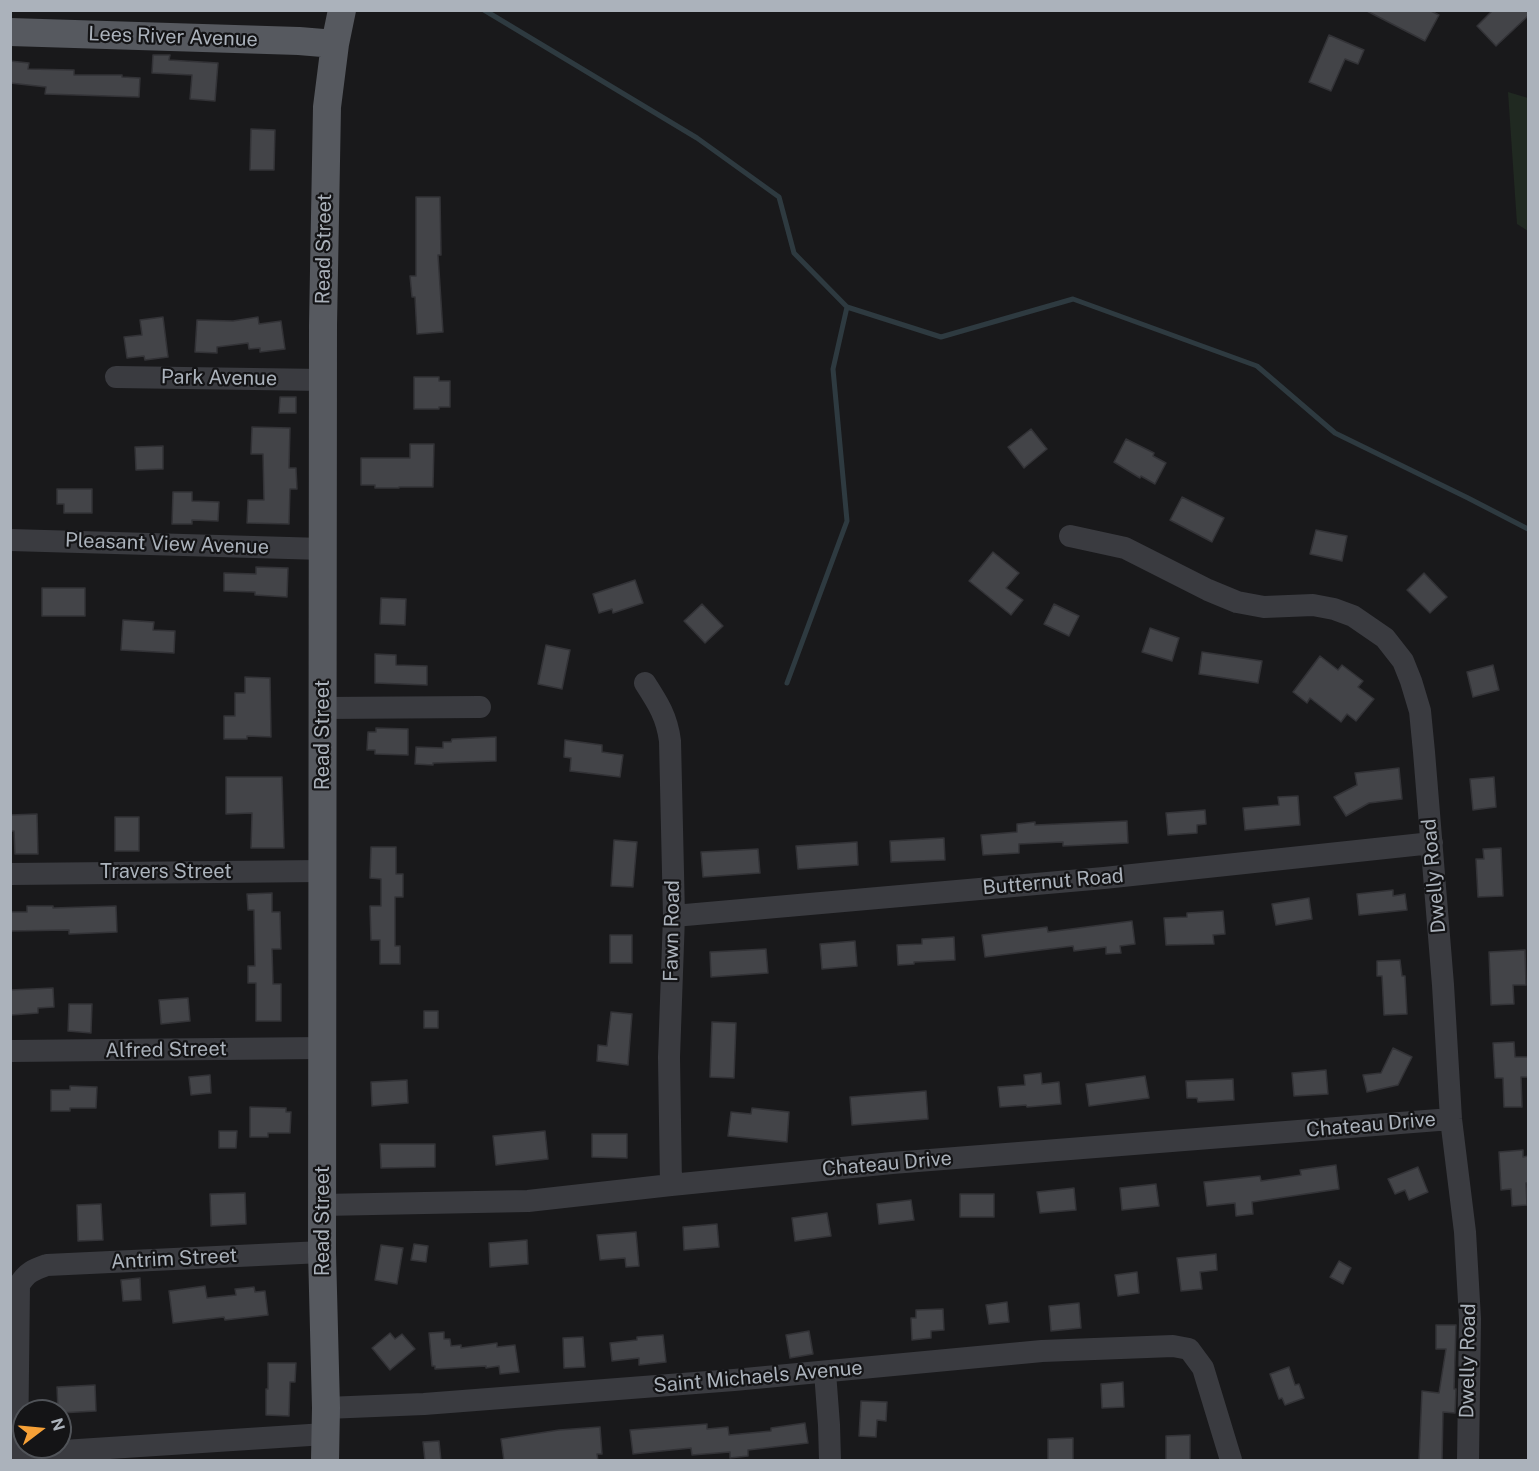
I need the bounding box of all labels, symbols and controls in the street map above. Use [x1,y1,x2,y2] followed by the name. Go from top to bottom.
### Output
[88,22,258,52] street label: Lees River Avenue
[311,193,337,305] street label: Read Street
[161,365,277,391] street label: Park Avenue
[65,528,269,560] street label: Pleasant View Avenue
[311,680,335,790] street label: Read Street
[1417,818,1451,934] street label: Dwelly Road
[100,860,232,884] street label: Travers Street
[981,864,1125,900] street label: Butternut Road
[659,880,685,982] street label: Fawn Road
[105,1037,227,1063] street label: Alfred Street
[1305,1107,1437,1143] street label: Chateau Drive
[821,1146,953,1182] street label: Chateau Drive
[311,1166,335,1276] street label: Read Street
[110,1244,238,1274] street label: Antrim Street
[1455,1303,1481,1419] street label: Dwelly Road
[652,1356,864,1398] street label: Saint Michaels Avenue
[12,1399,72,1459] north arrow
[47,1416,69,1433] text: N

